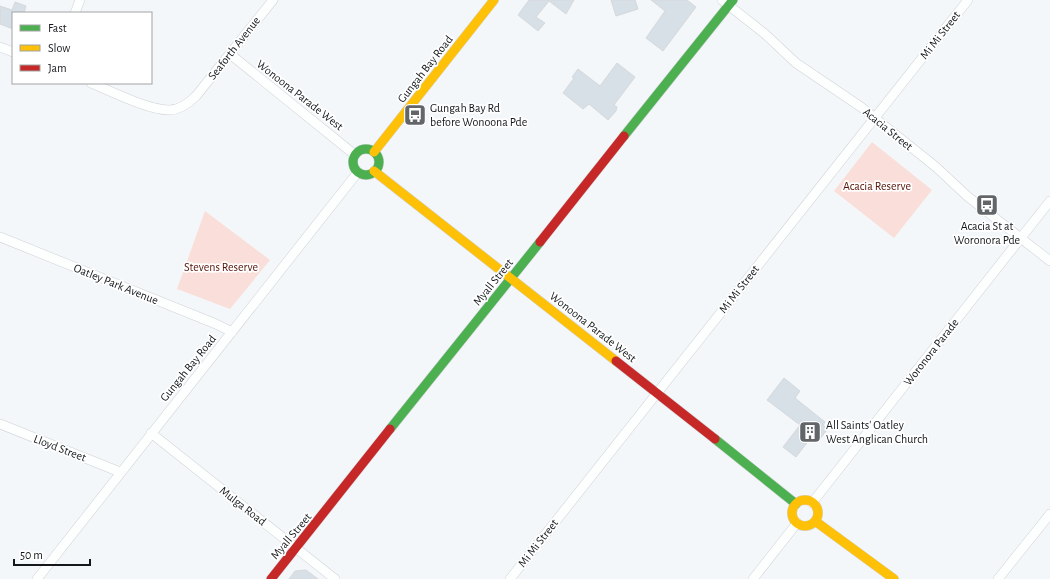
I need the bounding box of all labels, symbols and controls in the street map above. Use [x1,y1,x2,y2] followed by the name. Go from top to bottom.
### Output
[918,9,962,61] street label: Mi Mi Street
[12,12,152,84] legend
[206,14,262,82] street label: Seaforth Avenue
[48,22,67,34] text: Fast
[395,33,456,105] street label: Gungah Bay Road
[48,42,70,54] text: Slow
[255,58,346,132] street label: Wonoona Parade West
[48,62,67,74] text: Jam
[402,102,428,128] bus stop icon: Gungah Bay Rd before Wonoona Pde
[430,102,527,128] place label: Gungah Bay Rd before Wonoona Pde
[861,105,915,153] street label: Acacia Street
[843,180,911,192] park label: Acacia Reserve
[974,192,1000,218] bus stop icon: Acacia St at Woronora Pde
[954,220,1020,246] place label: Acacia St at Woronora Pde
[471,256,516,308] street label: Myall Street
[184,261,258,273] park label: Stevens Reserve
[72,262,160,307] street label: Oatley Park Avenue
[717,263,761,315] street label: Mi Mi Street
[548,290,639,364] street label: Wonoona Parade West
[901,316,961,388] street label: Woronora Parade
[158,333,219,404] street label: Gungah Bay Road
[797,419,823,445] building icon: All Saints' Oatley West Anglican Church
[826,419,928,445] place label: All Saints' Oatley West Anglican Church
[32,433,88,464] street label: Lloyd Street
[217,484,269,528] street label: Mulga Road
[268,511,314,562] street label: Myall Street
[516,517,560,569] street label: Mi Mi Street
[14,541,90,567] scale bar
[20,549,43,561] text: 50 m

